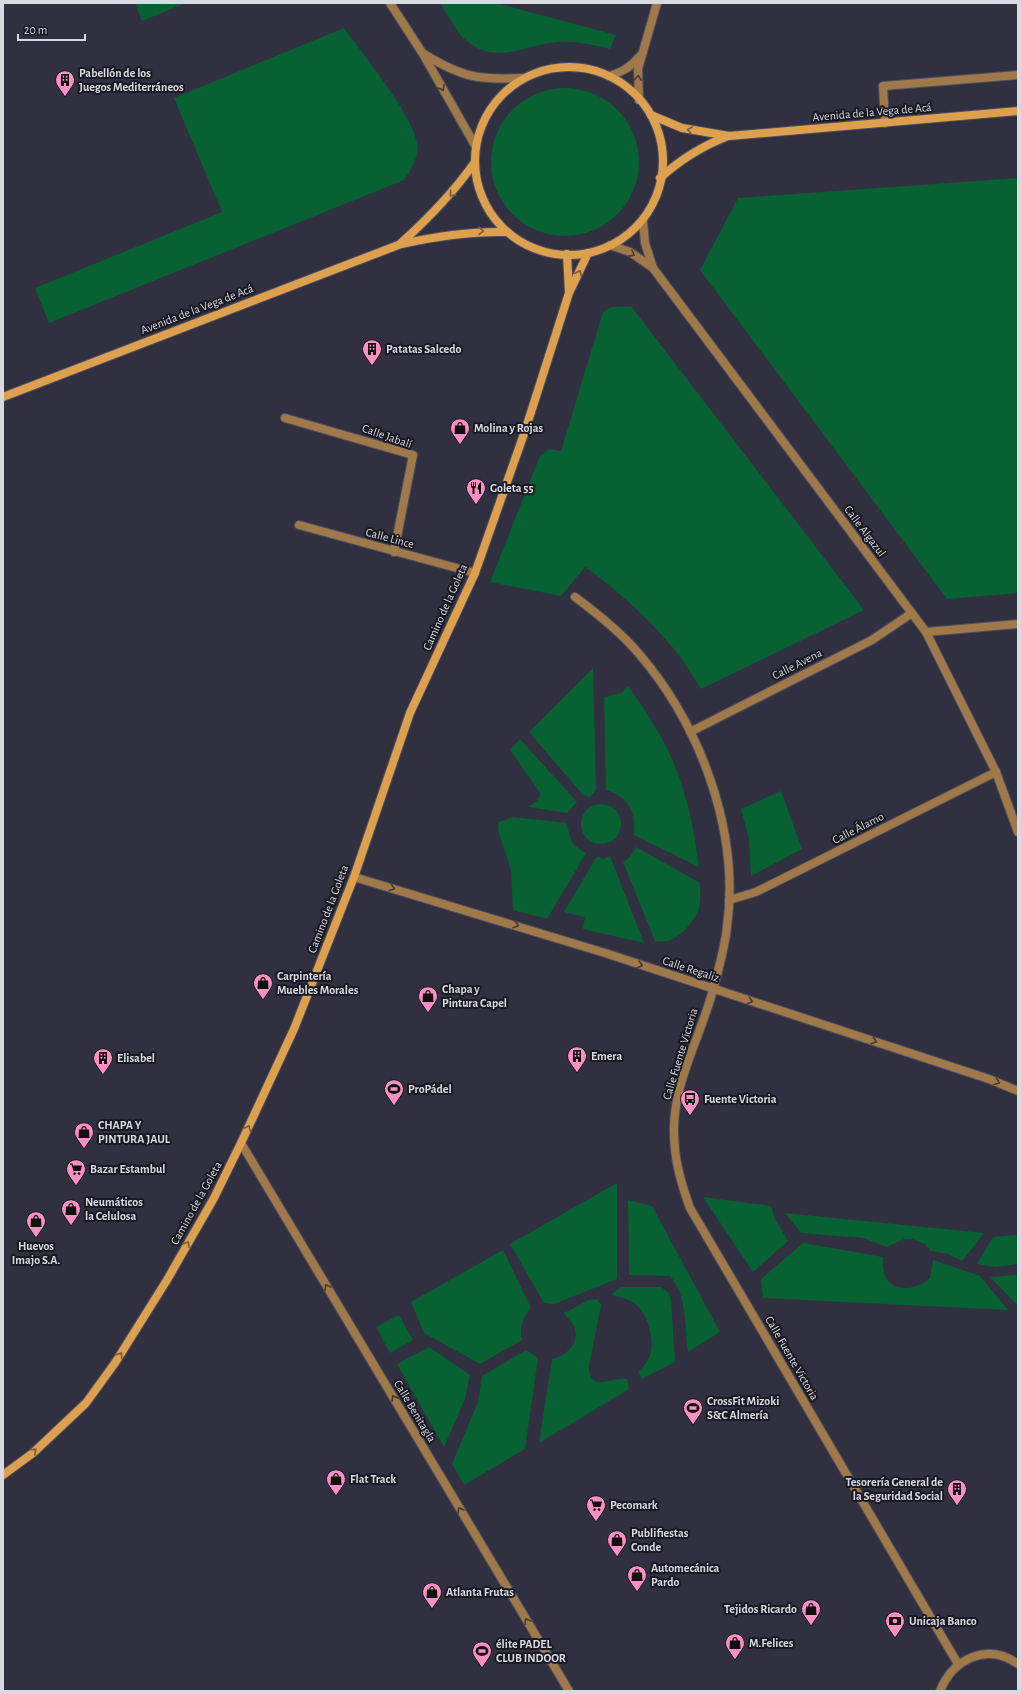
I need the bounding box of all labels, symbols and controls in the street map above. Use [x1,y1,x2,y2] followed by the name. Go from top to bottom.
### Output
[18,16,85,42] scale bar
[24,24,47,36] text: 20 m
[79,67,184,93] place label: Pabellón de los Juegos Mediterráneos
[54,69,76,97] building icon: Pabellón de los Juegos Mediterráneos
[633,75,642,81] one-way arrow
[438,84,445,91] one-way arrow
[812,101,933,123] street label: Avenida de la Vega de Acá
[687,126,693,134] one-way arrow
[449,189,456,197] one-way arrow
[478,227,484,235] one-way arrow
[628,250,635,257] one-way arrow
[574,270,582,277] one-way arrow
[139,282,255,336] street label: Avenida de la Vega de Acá
[361,338,383,366] building icon: Patatas Salcedo
[386,343,462,355] place label: Patatas Salcedo
[449,417,471,445] shop icon: Molina y Rojas
[361,422,414,450] street label: Calle Jabalí
[474,422,544,435] place label: Molina y Rojas
[465,477,487,505] restaurant icon: Goleta 55
[490,482,534,494] place label: Goleta 55
[842,503,888,559] street label: Calle Algazul
[365,526,415,550] street label: Calle Lince
[421,562,470,652] street label: Camino de la Goleta
[770,646,824,682] street label: Calle Avena
[830,809,886,846] street label: Calle Álamo
[306,863,350,955] street label: Camino de la Goleta
[388,883,395,892] one-way arrow
[512,920,519,929] one-way arrow
[661,954,721,984] street label: Calle Regaliz
[636,960,643,968] one-way arrow
[277,970,359,996] place label: Carpintería Muebles Morales
[252,972,274,1000] shop icon: Carpintería Muebles Morales
[442,983,507,1009] place label: Chapa y Pintura Capel
[417,985,439,1013] shop icon: Chapa y Pintura Capel
[747,996,754,1005] one-way arrow
[660,1006,700,1101] street label: Calle Fuente Victoria
[870,1037,877,1045] one-way arrow
[566,1045,588,1073] building icon: Emera
[92,1047,114,1075] building icon: Elisabel
[591,1050,622,1062] place label: Emera
[117,1052,155,1064] place label: Elisabel
[383,1078,405,1106] sports icon: ProPádel
[994,1078,1001,1086] one-way arrow
[408,1083,452,1095] place label: ProPádel
[679,1088,701,1116] bus stop icon: Fuente Victoria
[704,1093,777,1105] place label: Fuente Victoria
[98,1119,171,1145] place label: CHAPA Y PINTURA JAUL
[73,1121,95,1149] shop icon: CHAPA Y PINTURA JAUL
[243,1125,251,1133] one-way arrow
[65,1158,87,1186] supermarket icon: Bazar Estambul
[168,1159,224,1247] street label: Camino de la Goleta
[90,1163,165,1175] place label: Bazar Estambul
[85,1196,143,1222] place label: Neumáticos la Celulosa
[60,1198,82,1226] shop icon: Neumáticos la Celulosa
[25,1210,47,1238] shop icon: Huevos Imajo S.A.
[12,1240,60,1267] place label: Huevos Imajo S.A.
[183,1240,190,1248] one-way arrow
[324,1284,332,1291] one-way arrow
[763,1314,821,1402] street label: Calle Fuente Victoria
[115,1352,123,1359] one-way arrow
[392,1378,438,1444] street label: Calle Benitagla
[391,1395,398,1402] one-way arrow
[707,1395,779,1421] place label: CrossFit Mizoki S&C Almería
[682,1397,704,1425] sports icon: CrossFit Mizoki S&C Almería
[29,1449,37,1456] one-way arrow
[325,1468,347,1496] shop icon: Flat Track
[350,1473,396,1485] place label: Flat Track
[845,1476,943,1502] place label: Tesorería General de la Seguridad Social
[946,1478,968,1506] building icon: Tesorería General de la Seguridad Social
[585,1494,607,1522] supermarket icon: Pecomark
[610,1499,658,1511] place label: Pecomark
[458,1507,465,1514] one-way arrow
[631,1527,689,1553] place label: Publifiestas Conde
[606,1529,628,1557] shop icon: Publifiestas Conde
[651,1562,720,1588] place label: Automecánica Pardo
[626,1564,648,1592] shop icon: Automecánica Pardo
[421,1581,443,1609] shop icon: Atlanta Frutas
[446,1586,514,1598] place label: Atlanta Frutas
[800,1598,822,1626] shop icon: Tejidos Ricardo
[724,1603,797,1616] place label: Tejidos Ricardo
[884,1610,906,1638] bank icon: Unicaja Banco
[909,1615,977,1628] place label: Unicaja Banco
[525,1618,532,1625] one-way arrow
[724,1632,746,1660] shop icon: M.Felices
[749,1637,794,1649] place label: M.Felices
[496,1638,566,1664] place label: élite PADEL CLUB INDOOR
[471,1640,493,1668] sports icon: élite PADEL CLUB INDOOR

